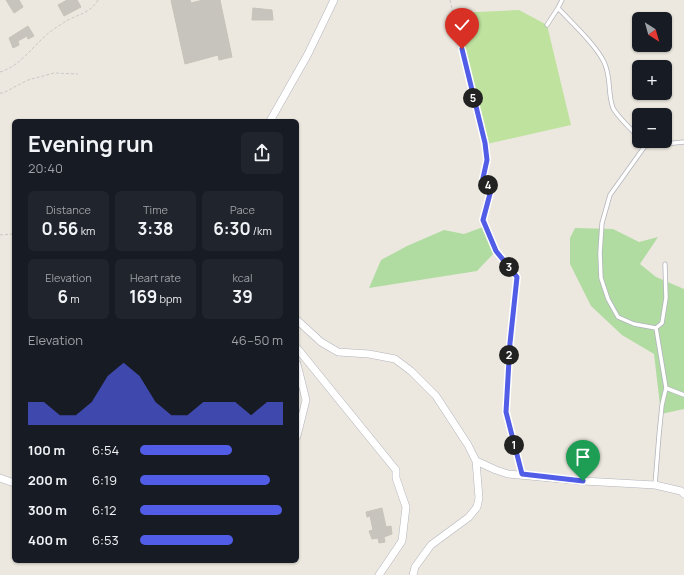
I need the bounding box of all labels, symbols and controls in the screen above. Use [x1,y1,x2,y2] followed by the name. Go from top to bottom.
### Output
[445,8,479,49] pin
[632,12,672,52] north arrow
[632,12,672,148] map controls
[451,14,473,36] icon: check
[632,60,672,100] button: +
[463,88,483,108] pin: 5
[470,90,476,105] text: 5
[632,108,672,148] button: −
[28,129,153,159] text: Evening run
[241,132,283,174] button: share
[28,159,63,177] text: 20:40
[478,175,498,195] pin: 4
[485,177,491,192] text: 4
[46,202,91,217] text: Distance
[143,202,168,217] text: Time
[230,202,255,217] text: Pace
[42,217,78,240] text: 0.56
[137,217,174,240] text: 3:38
[213,217,251,240] text: 6:30
[78,223,95,238] text: km
[251,223,272,238] text: /km
[499,257,519,277] pin: 3
[506,259,512,274] text: 3
[45,270,92,285] text: Elevation
[130,270,181,285] text: Heart rate
[232,270,253,285] text: kcal
[57,285,68,308] text: 6
[129,285,157,308] text: 169
[232,285,253,308] text: 39
[68,291,80,306] text: m
[157,291,182,306] text: bpm
[28,331,83,349] text: Elevation
[231,331,283,349] text: 46–50 m
[499,345,519,365] pin: 2
[506,347,512,362] text: 2
[504,435,524,455] pin: 1
[512,437,516,452] text: 1
[566,440,600,481] pin
[28,441,65,459] text: 100 m
[92,441,119,459] text: 6:54
[572,446,594,468] icon: arrive
[28,471,67,489] text: 200 m
[92,471,117,489] text: 6:19
[28,501,67,519] text: 300 m
[92,501,116,519] text: 6:12
[28,531,67,549] text: 400 m
[92,531,119,549] text: 6:53

